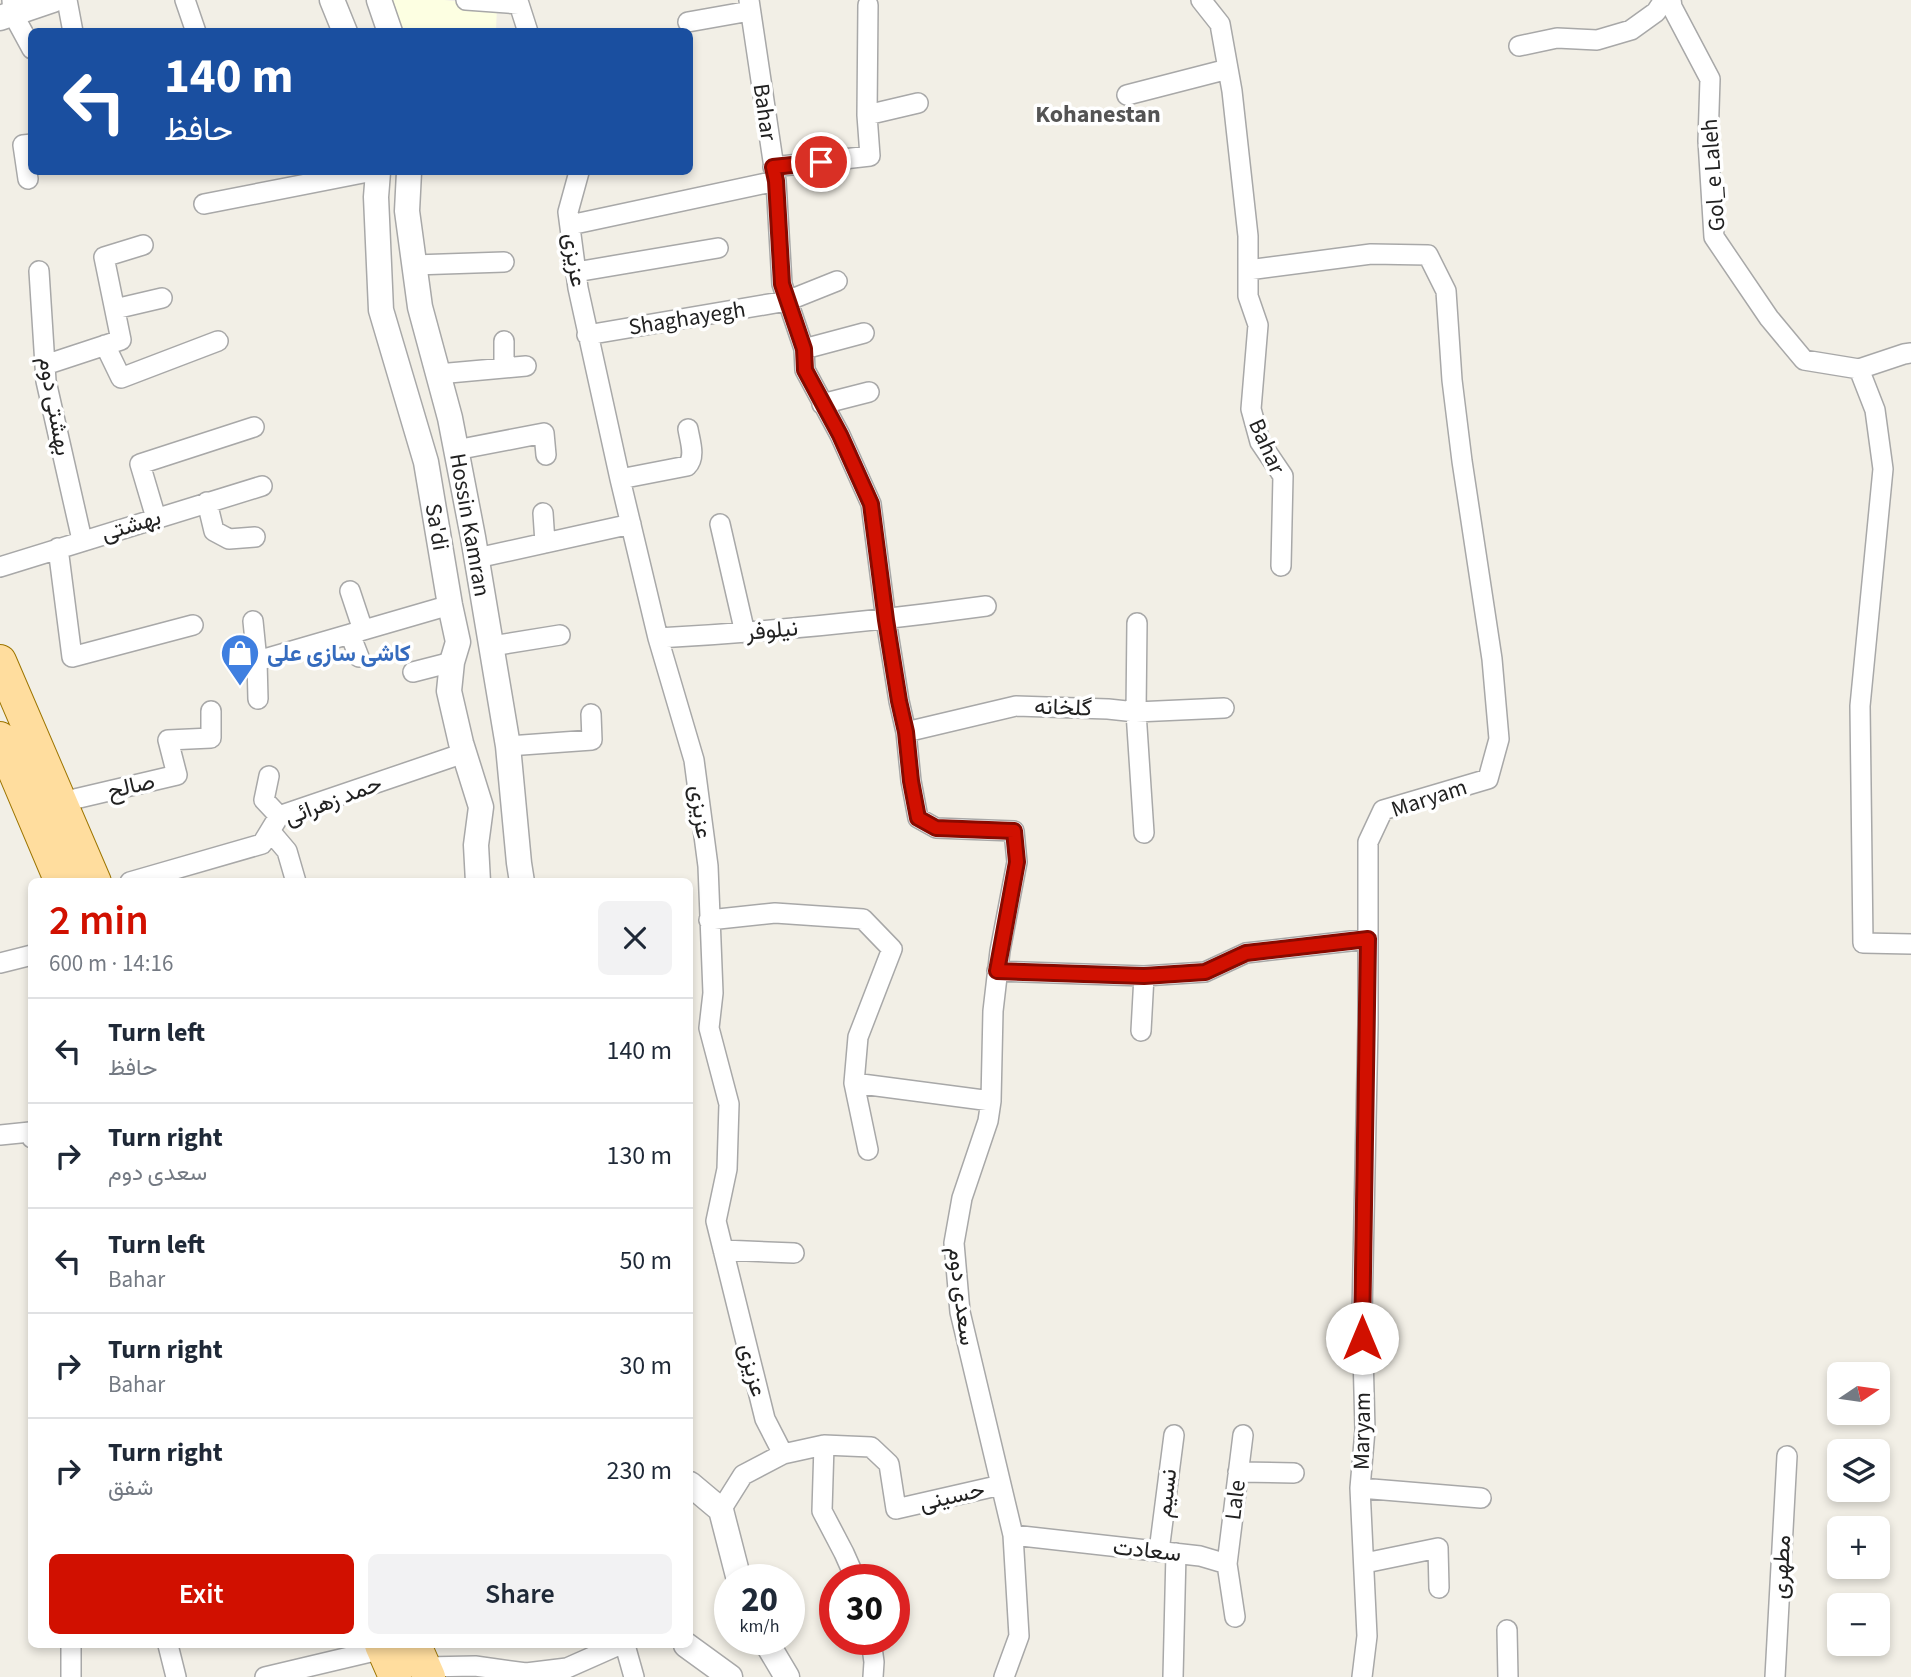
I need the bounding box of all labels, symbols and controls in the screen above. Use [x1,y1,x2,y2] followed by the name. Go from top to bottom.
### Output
[164,42,293,112] text: 140 m
[49,56,140,147] icon: left
[745,81,785,144] street label: Bahar
[1035,97,1161,132] district label: Kohanestan
[164,107,233,153] text: حافظ
[1693,118,1733,232] street label: Gol_e Laleh
[791,132,851,192] pin
[802,143,840,181] icon: arrive
[555,231,595,289] street label: عزیزی
[626,292,748,344] street label: Shaghayegh
[30,354,80,458] street label: بهشتی دوم
[1240,413,1294,480] street label: Bahar
[441,451,499,599] street label: Hossin Kamran
[97,500,165,550] street label: بهشتی
[417,501,457,553] street label: Sa'di
[744,611,799,649] street label: نیلوفر
[219,632,261,687] shop icon: کاشی سازی علی
[267,637,411,670] place label: کاشی سازی علی
[1034,690,1092,724] street label: گلخانه
[104,765,158,807] street label: صالح
[279,766,387,834] street label: حمد زهرائی
[1387,770,1471,826] street label: Maryam
[681,783,721,841] street label: عزیزی
[49,891,149,951] text: 2 min
[598,901,672,975] button: close
[49,947,173,980] text: 600 m · 14:16
[108,1014,205,1051] text: Turn left
[49,1032,87,1070] icon: left
[606,1032,672,1069] text: 140 m
[108,1051,158,1084] text: حافظ
[108,1119,223,1156] text: Turn right
[49,1137,87,1175] icon: right
[606,1137,672,1174] text: 130 m
[108,1156,207,1189] text: سعدی دوم
[108,1226,205,1263] text: Turn left
[49,1242,87,1280] icon: left
[619,1242,672,1279] text: 50 m
[940,1245,984,1347] street label: سعدی دوم
[108,1263,165,1296] text: Bahar
[1325,1301,1399,1375] position arrow
[108,1331,223,1368] text: Turn right
[730,1340,776,1400] street label: عزیزی
[49,1347,87,1385] icon: right
[619,1347,672,1384] text: 30 m
[1827,1362,1890,1424] north arrow
[1827,1362,1890,1656] map controls
[108,1368,165,1401] text: Bahar
[1345,1392,1379,1470] street label: Maryam
[108,1434,223,1471] text: Turn right
[1827,1439,1890,1502] button: layers
[49,1452,87,1490] icon: right
[606,1452,672,1489] text: 230 m
[1147,1467,1185,1519] street label: نسیم
[108,1471,153,1504] text: شفق
[916,1473,988,1519] street label: حسینی
[1216,1478,1254,1522] street label: Lale
[1827,1516,1890,1579] button: +
[1111,1530,1183,1570] street label: سعادت
[1763,1534,1799,1600] street label: مطهری
[49,1554,354,1634] button: Exit
[368,1554,672,1634] button: Share
[819,1564,910,1655] speed limit sign: 30
[741,1575,778,1625] text: 20
[1827,1593,1890,1656] button: −
[740,1614,779,1639] text: km/h

